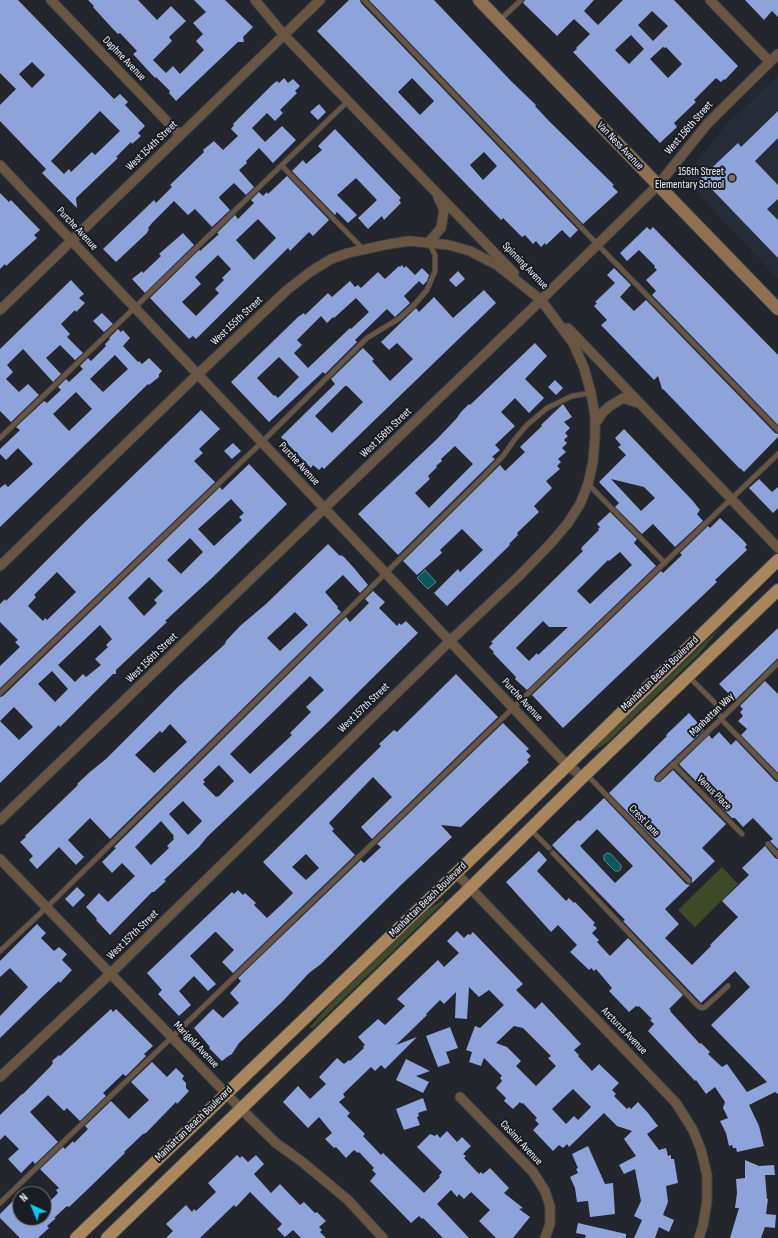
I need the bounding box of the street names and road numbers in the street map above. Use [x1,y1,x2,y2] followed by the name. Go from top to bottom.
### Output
[100,34,148,84] street label: Daphne Avenue
[662,99,716,157] street label: West 156th Street
[124,118,180,174] street label: West 154th Street
[594,119,646,173] street label: Van Ness Avenue
[54,205,100,253] street label: Purche Avenue
[499,240,551,292] street label: Spinning Avenue
[208,294,266,348] street label: West 155th Street
[357,405,415,461] street label: West 156th Street
[276,440,322,488] street label: Purche Avenue
[123,630,181,686] street label: West 156th Street
[619,634,701,714] street label: Manhattan Beach Boulevard
[499,676,545,724] street label: Purche Avenue
[336,680,392,736] street label: West 157th Street
[687,690,737,740] street label: Manhattan Way
[694,773,734,813] street label: Venus Place
[626,802,662,840] street label: Crest Lane
[387,860,469,940] street label: Manhattan Beach Boulevard
[105,907,161,963] street label: West 157th Street
[598,1005,650,1057] street label: Arcturus Avenue
[170,1019,222,1071] street label: Marigold Avenue
[153,1084,235,1164] street label: Manhattan Beach Boulevard
[497,1118,545,1168] street label: Casimir Avenue

